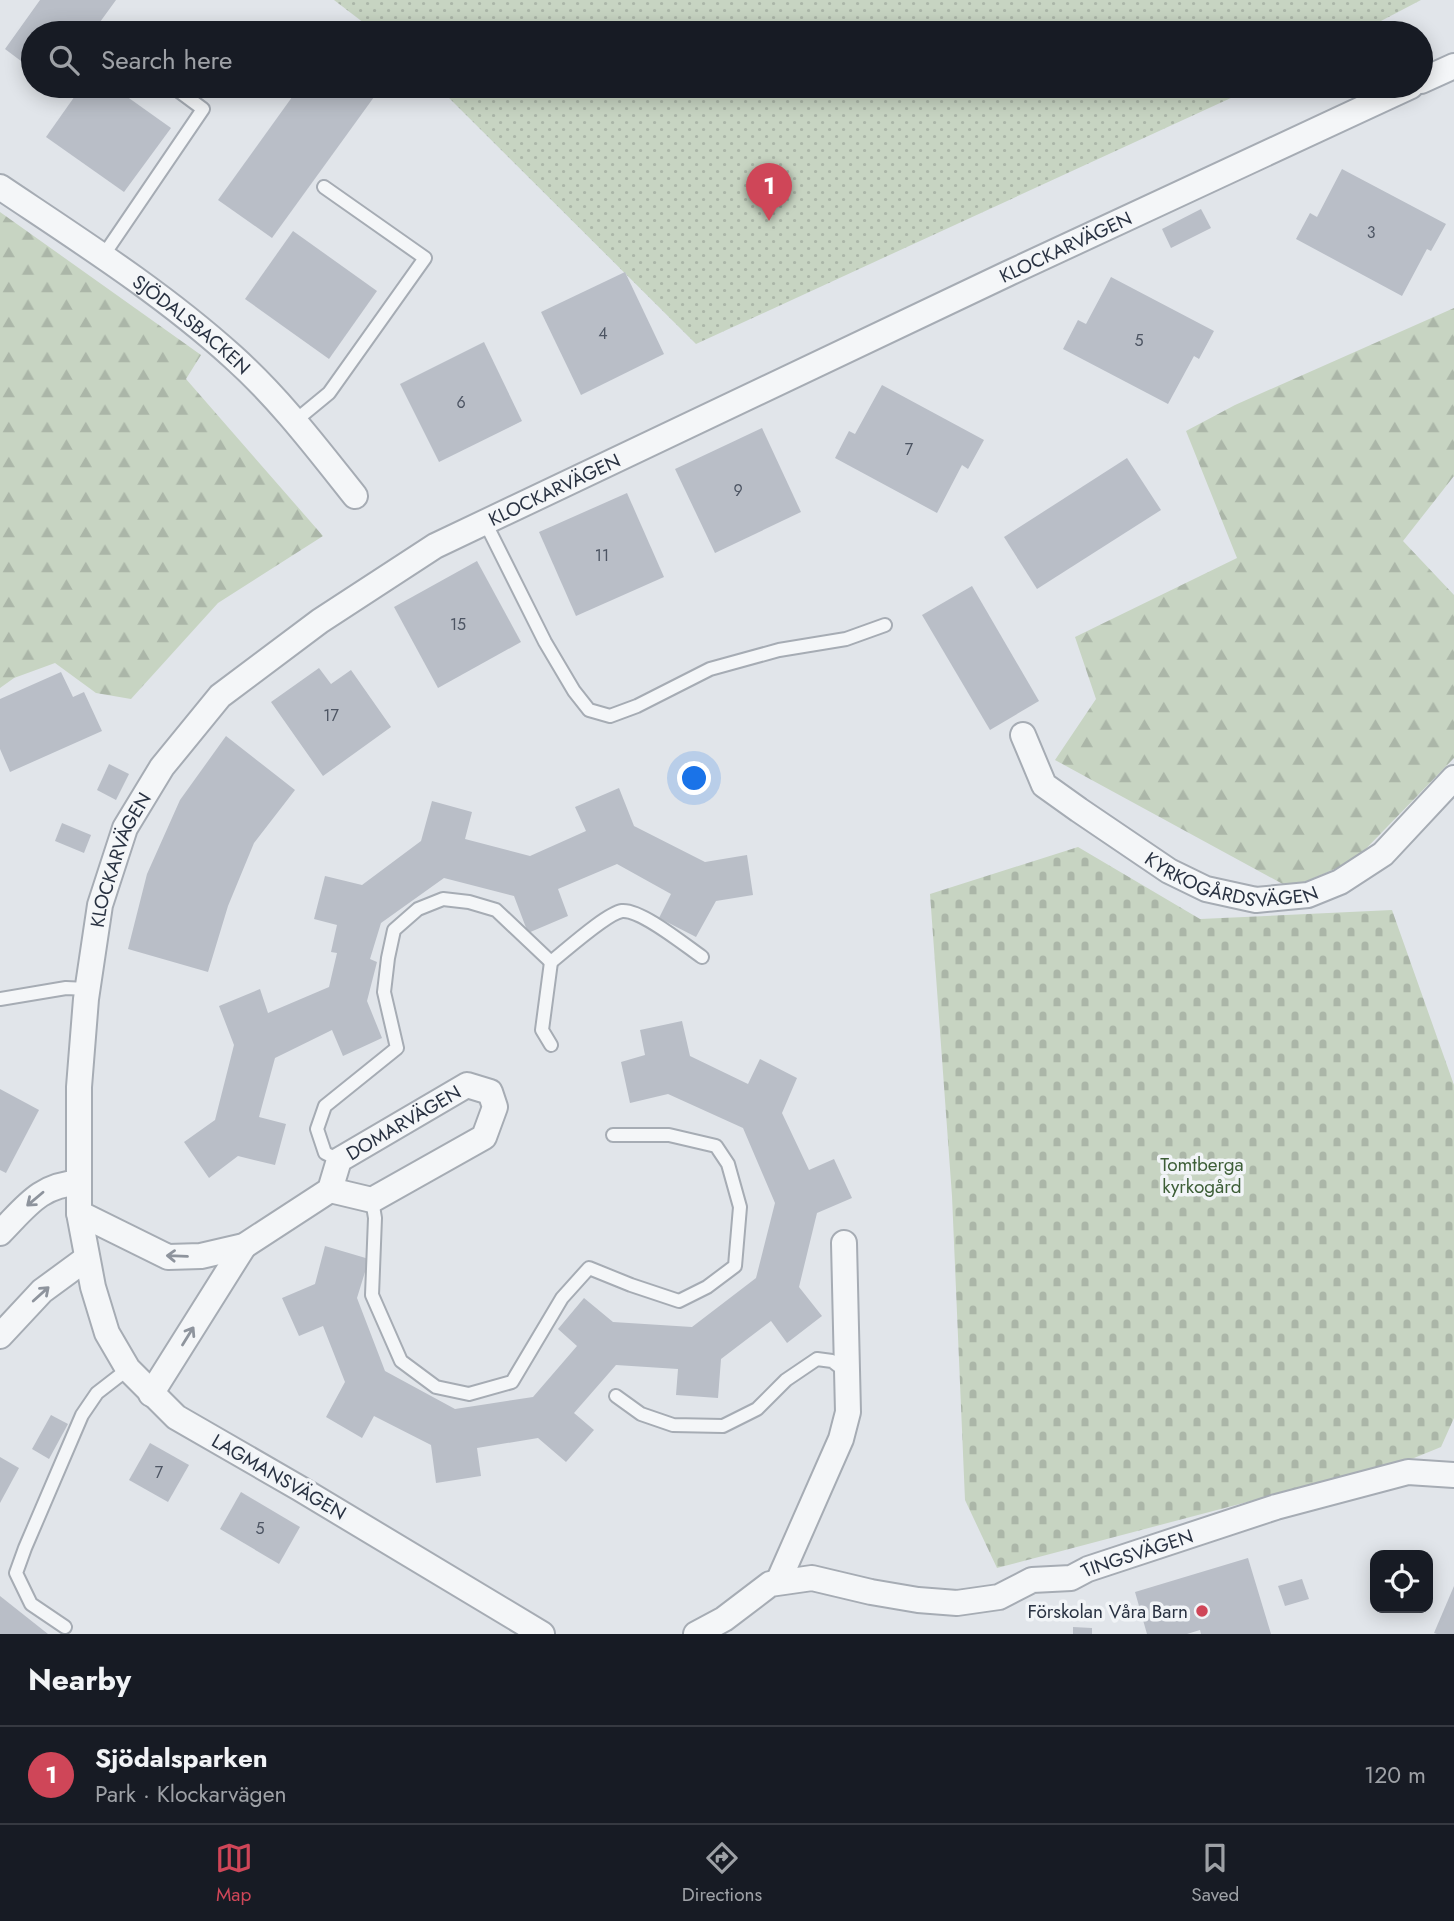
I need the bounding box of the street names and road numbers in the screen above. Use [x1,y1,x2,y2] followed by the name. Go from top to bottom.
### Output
[995,204,1136,289] street label: KLOCKARVÄGEN
[127,268,257,380] street label: SJÖDALSBACKEN
[484,446,625,532] street label: KLOCKARVÄGEN
[83,787,157,929] street label: KLOCKARVÄGEN
[1140,845,1322,913] street label: KYRKOGÅRDSVÄGEN
[341,1078,466,1167] street label: DOMARVÄGEN
[207,1427,351,1527] street label: LAGMANSVÄGEN
[1076,1522,1196,1584] street label: TINGSVÄGEN

